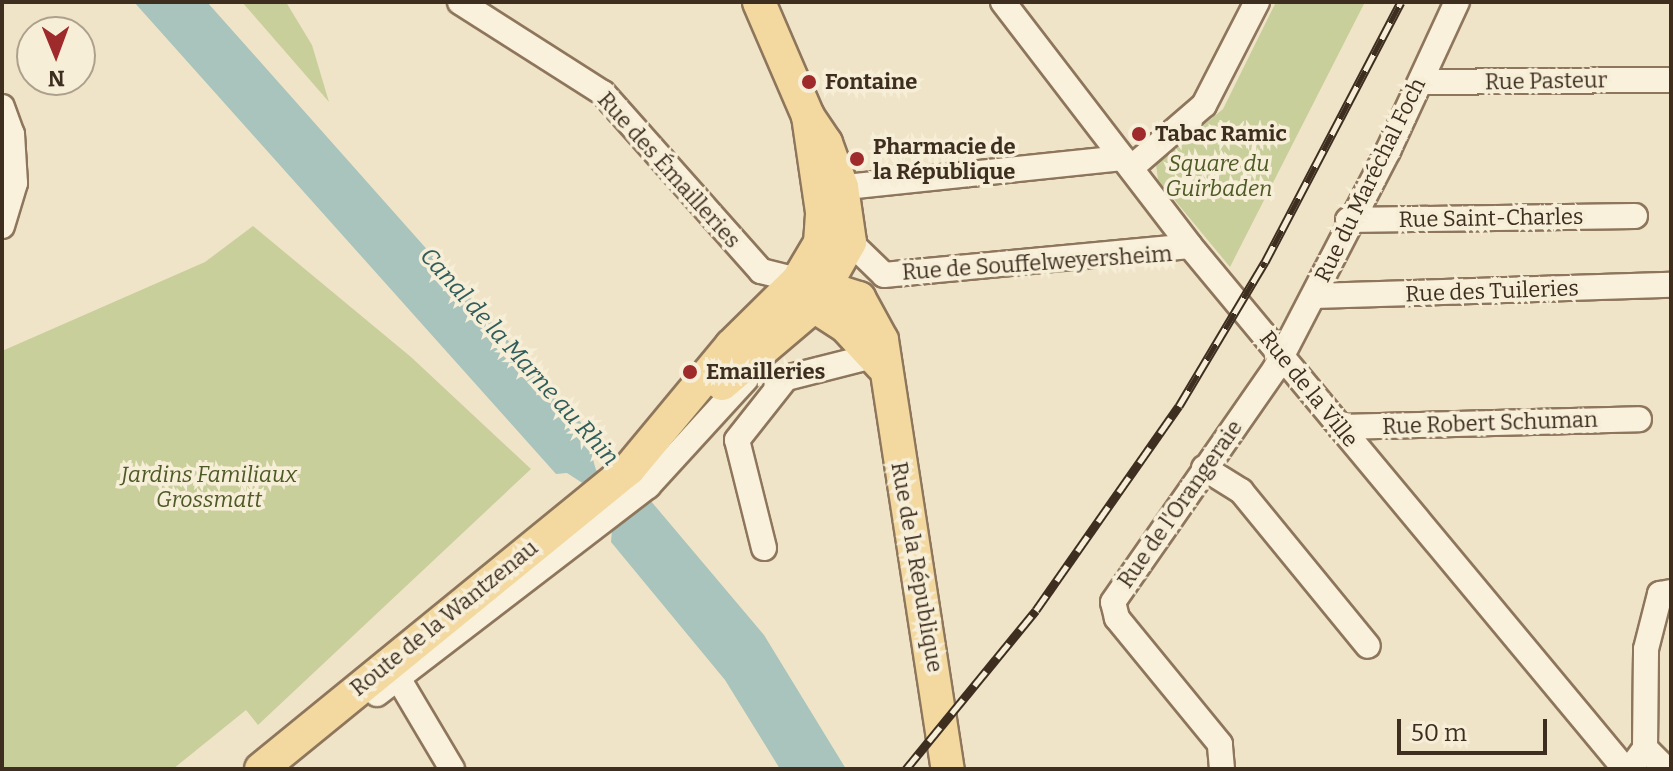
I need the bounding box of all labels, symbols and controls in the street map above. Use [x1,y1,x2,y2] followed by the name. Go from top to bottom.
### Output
[16,16,96,96] north arrow
[48,65,65,92] text: N
[1485,67,1607,95] street label: Rue Pasteur
[825,69,917,95] place label: Fontaine
[800,73,818,91] marker: Fontaine
[1309,74,1431,286] street label: Rue du Maréchal Foch
[592,87,746,253] street label: Rue des Émailleries
[1155,121,1287,147] place label: Tabac Ramic
[1130,125,1148,143] marker: Tabac Ramic
[873,133,1016,184] place label: Pharmacie de la République
[848,150,866,168] marker: Pharmacie de la République
[1166,150,1272,202] park label: Square du Guirbaden
[1398,203,1584,233] street label: Rue Saint-Charles
[901,240,1173,286] street label: Rue de Souffelweyersheim
[414,242,624,472] water label: Canal de la Marne au Rhin
[1405,275,1579,307] street label: Rue des Tuileries
[1254,326,1364,452] street label: Rue de la Ville
[706,359,825,385] place label: Emailleries
[681,363,699,381] marker: Emailleries
[1382,406,1598,440] street label: Rue Robert Schuman
[1112,415,1248,593] street label: Rue de l'Orangeraie
[886,460,948,674] street label: Rue de la République
[121,461,297,512] park label: Jardins Familiaux Grossmatt
[345,534,543,702] street label: Route de la Wantzenau
[1401,703,1551,753] scale bar
[1411,719,1467,747] text: 50 m

